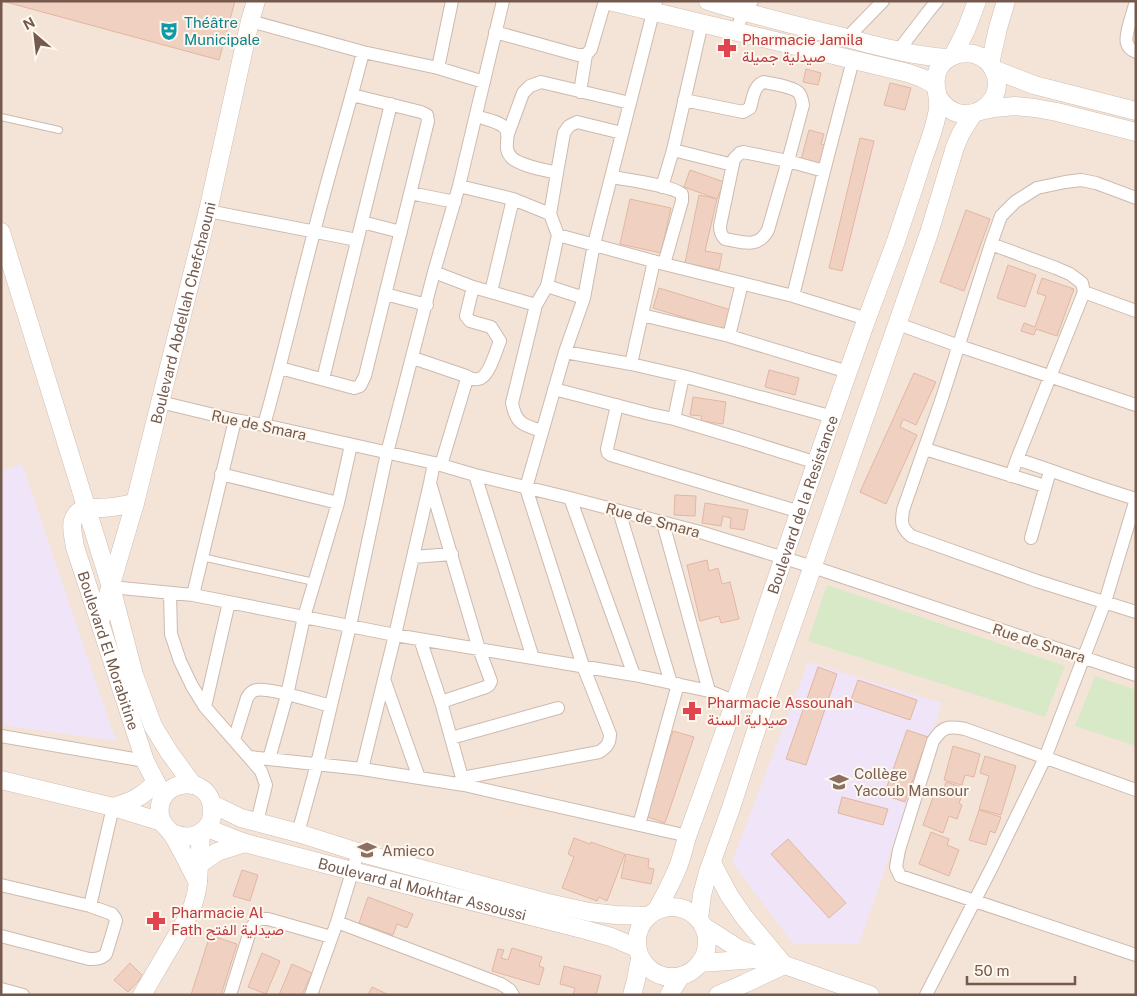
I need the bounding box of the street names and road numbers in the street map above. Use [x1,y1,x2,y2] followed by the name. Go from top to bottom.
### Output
[147,200,218,426] street label: Boulevard Abdellah Chefchaouni
[210,407,308,443] street label: Rue de Smara
[764,413,841,596] street label: Boulevard de la Resistance
[604,499,702,541] street label: Rue de Smara
[75,569,143,732] street label: Boulevard El Morabitine
[990,620,1088,666] street label: Rue de Smara
[316,854,528,923] street label: Boulevard al Mokhtar Assoussi

